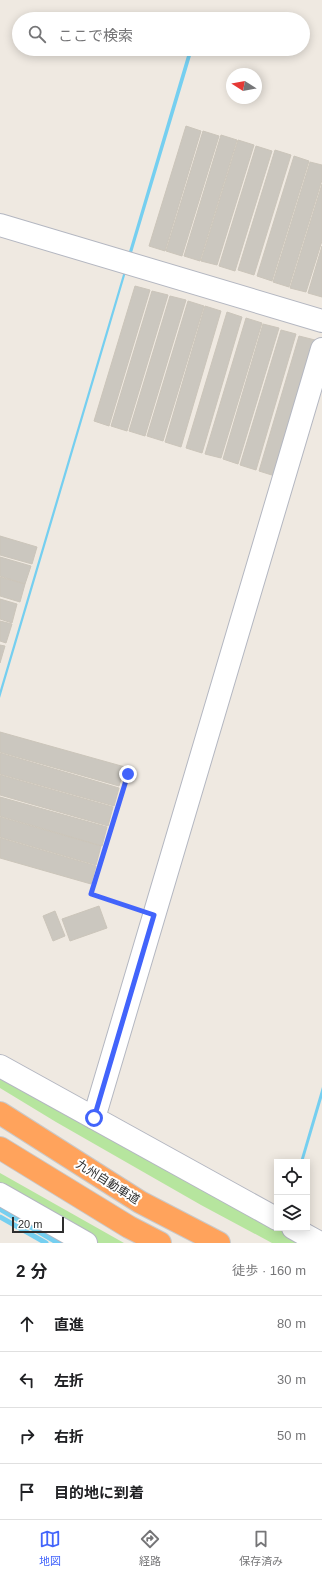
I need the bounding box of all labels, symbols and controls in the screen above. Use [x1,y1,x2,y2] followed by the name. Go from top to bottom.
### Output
[12,12,310,56] search box
[26,23,48,45] icon: search
[58,27,133,44] text: ここで検索
[226,68,262,104] north arrow
[119,765,137,783] route end
[85,1109,103,1127] route start
[74,1157,142,1207] street label: 九州自動車道
[274,1159,310,1231] map controls
[274,1159,310,1195] button: locate
[274,1195,310,1231] button: layers
[12,1215,64,1234] scale bar
[18,1218,42,1230] text: 20 m
[16,1262,47,1281] text: 2 分
[232,1263,306,1278] text: 徒歩 · 160 m
[16,1313,38,1335] icon: ahead
[54,1316,84,1333] text: 直進
[277,1316,306,1331] text: 80 m
[16,1369,38,1391] icon: left
[54,1372,84,1389] text: 左折
[277,1372,306,1387] text: 30 m
[16,1425,38,1447] icon: right
[54,1428,84,1445] text: 右折
[277,1428,306,1443] text: 50 m
[16,1481,38,1503] icon: arrive
[54,1484,144,1501] text: 目的地に到着
[39,1528,61,1568] tab: 地図
[139,1528,161,1568] tab: 経路
[239,1528,283,1568] tab: 保存済み

